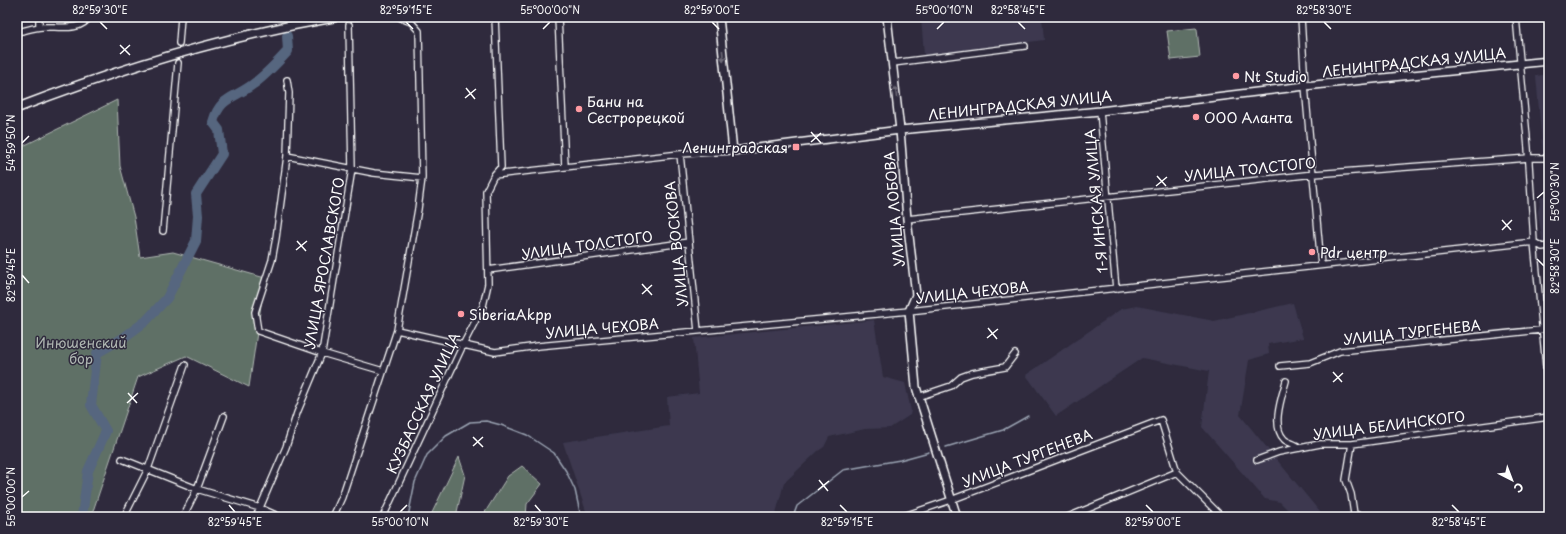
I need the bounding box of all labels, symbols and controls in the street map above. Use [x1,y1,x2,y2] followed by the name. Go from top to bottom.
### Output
[72,2,128,17] text: 82°59'30"E
[380,2,432,17] text: 82°59'15"E
[520,2,580,17] text: 55°00'00"N
[684,2,740,17] text: 82°59'00"E
[915,2,973,17] text: 55°00'10"N
[991,2,1045,17] text: 82°58'45"E
[1296,2,1352,17] text: 82°58'30"E
[1321,42,1507,82] street label: ЛЕНИНГРАДСКАЯ УЛИЦА
[720,50,726,62] one-way arrow
[1244,66,1307,87] place label: Nt Studio
[1231,71,1241,81] marker: Nt Studio
[927,85,1113,125] street label: ЛЕНИНГРАДСКАЯ УЛИЦА
[892,86,899,98] one-way arrow
[587,91,685,128] place label: Бани на Сестрорецкой
[574,104,584,114] marker: Бани на Сестрорецкой
[1204,107,1293,128] place label: ООО Аланта
[1191,112,1201,122] marker: ООО Аланта
[3,114,18,172] text: 54°59'50"N
[1079,128,1113,274] street label: 1-Я ИНСКАЯ УЛИЦА
[682,137,788,158] place label: Ленинградская
[791,142,801,152] marker: Ленинградская
[878,150,910,268] street label: УЛИЦА ЛОБОВА
[1183,152,1317,186] street label: УЛИЦА ТОЛСТОГО
[1547,162,1562,222] text: 55°00'30"N
[299,175,349,351] street label: УЛИЦА ЯРОСЛАВСКОГО
[659,180,693,308] street label: УЛИЦА ВОСКОВА
[520,225,654,265] street label: УЛИЦА ТОЛСТОГО
[1547,238,1562,294] text: 82°58'30"E
[1320,242,1387,263] place label: Pdr центр
[1307,247,1317,257] marker: Pdr центр
[3,248,18,302] text: 82°59'45"E
[914,276,1030,308] street label: УЛИЦА ЧЕХОВА
[469,304,552,325] place label: SiberiaAkpp
[456,309,466,319] marker: SiberiaAkpp
[545,313,659,343] street label: УЛИЦА ЧЕХОВА
[1342,314,1482,350] street label: УЛИЦА ТУРГЕНЕВА
[381,329,465,477] street label: КУЗБАССКАЯ УЛИЦА
[35,332,127,369] park label: Инюшенский бор
[1312,405,1466,445] street label: УЛИЦА БЕЛИНСКОГО
[959,423,1095,493] street label: УЛИЦА ТУРГЕНЕВА
[1492,460,1532,500] north arrow
[3,467,18,527] text: 55°00'00"N
[1510,479,1528,497] text: С
[208,514,262,529] text: 82°59'45"E
[371,514,429,529] text: 55°00'10"N
[513,514,569,529] text: 82°59'30"E
[821,514,873,529] text: 82°59'15"E
[1125,514,1181,529] text: 82°59'00"E
[1432,514,1486,529] text: 82°58'45"E

